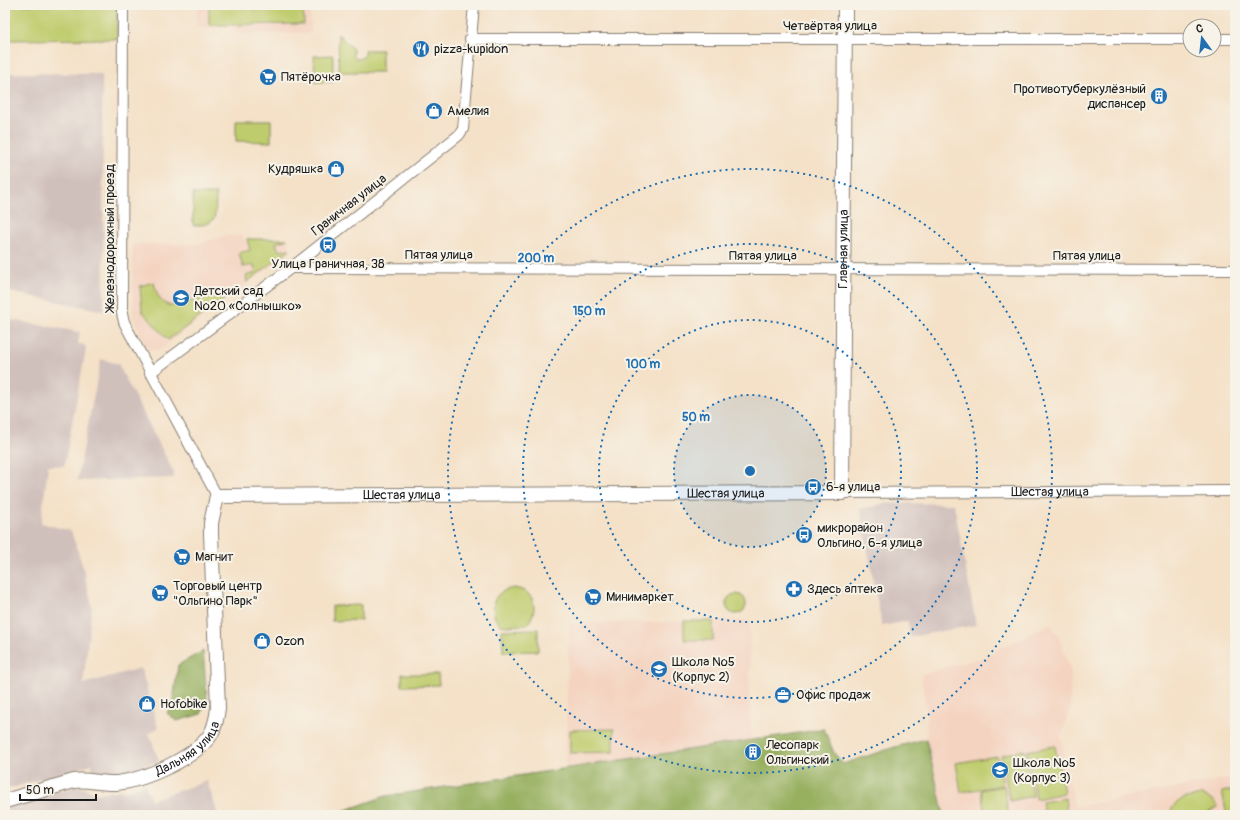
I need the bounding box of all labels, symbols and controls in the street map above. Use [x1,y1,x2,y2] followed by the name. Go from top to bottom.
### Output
[783,18,877,34] street label: Четвёртая улица
[1182,18,1222,58] north arrow
[1195,22,1205,36] text: С
[411,39,431,59] restaurant icon: pizza-kupidon
[434,41,508,57] place label: pizza-kupidon
[258,67,278,87] supermarket icon: Пятёрочка
[281,69,341,85] place label: Пятёрочка
[1014,81,1146,112] place label: Противотуберкулёзный диспансер
[1149,86,1169,106] building icon: Противотуберкулёзный диспансер
[424,101,444,121] shop icon: Амелия
[447,103,489,119] place label: Амелия
[326,159,346,179] shop icon: Кудряшка
[268,161,323,177] place label: Кудряшка
[102,164,118,314] street label: Железнодорожный проезд
[308,171,390,239] street label: Граничная улица
[835,209,852,289] street label: Главная улица
[318,235,338,255] bus stop icon: Улица Граничная, 38
[405,247,473,263] street label: Пятая улица
[729,248,797,264] street label: Пятая улица
[1053,248,1121,264] street label: Пятая улица
[518,251,555,266] text: 200 m
[271,256,385,272] place label: Улица Граничная, 38
[193,283,302,314] place label: Детский сад №20 «Солнышко»
[171,288,191,308] school or university icon: Детский сад №20 «Солнышко»
[573,304,606,319] text: 150 m
[626,357,661,372] text: 100 m
[682,410,710,425] text: 50 m
[743,464,757,478] centre of rings
[803,477,823,497] bus stop icon: 6-я улица
[826,479,880,495] place label: 6-я улица
[1011,484,1089,500] street label: Шестая улица
[687,485,765,502] street label: Шестая улица
[363,487,441,503] street label: Шестая улица
[817,520,922,551] place label: микрорайон Ольгино, 6-я улица
[794,525,814,545] bus stop icon: микрорайон Ольгино, 6-я улица
[172,547,192,567] supermarket icon: Магнит
[195,549,234,565] place label: Магнит
[173,578,262,609] place label: Торговый центр "Ольгино Парк"
[784,579,804,599] pharmacy icon: Здесь аптека
[807,581,883,597] place label: Здесь аптека
[150,583,170,603] supermarket icon: Торговый центр "Ольгино Парк"
[583,587,603,607] supermarket icon: Минимаркет
[606,589,674,605] place label: Минимаркет
[252,631,272,651] shop icon: Ozon
[275,633,304,649] place label: Ozon
[672,654,735,685] place label: Школа №5 (Корпус 2)
[649,659,669,679] school or university icon: Школа №5 (Корпус 2)
[773,685,793,705] office icon: Офис продаж
[796,687,871,703] place label: Офис продаж
[137,694,157,714] shop icon: Hofobike
[160,696,208,712] place label: Hofobike
[152,719,223,780] street label: Дальняя улица
[765,737,829,768] place label: Лесопарк Ольгинский
[743,742,763,762] building icon: Лесопарк Ольгинский
[1013,755,1076,786] place label: Школа №5 (Корпус 3)
[990,760,1010,780] school or university icon: Школа №5 (Корпус 3)
[20,776,96,802] scale bar
[26,783,54,798] text: 50 m

